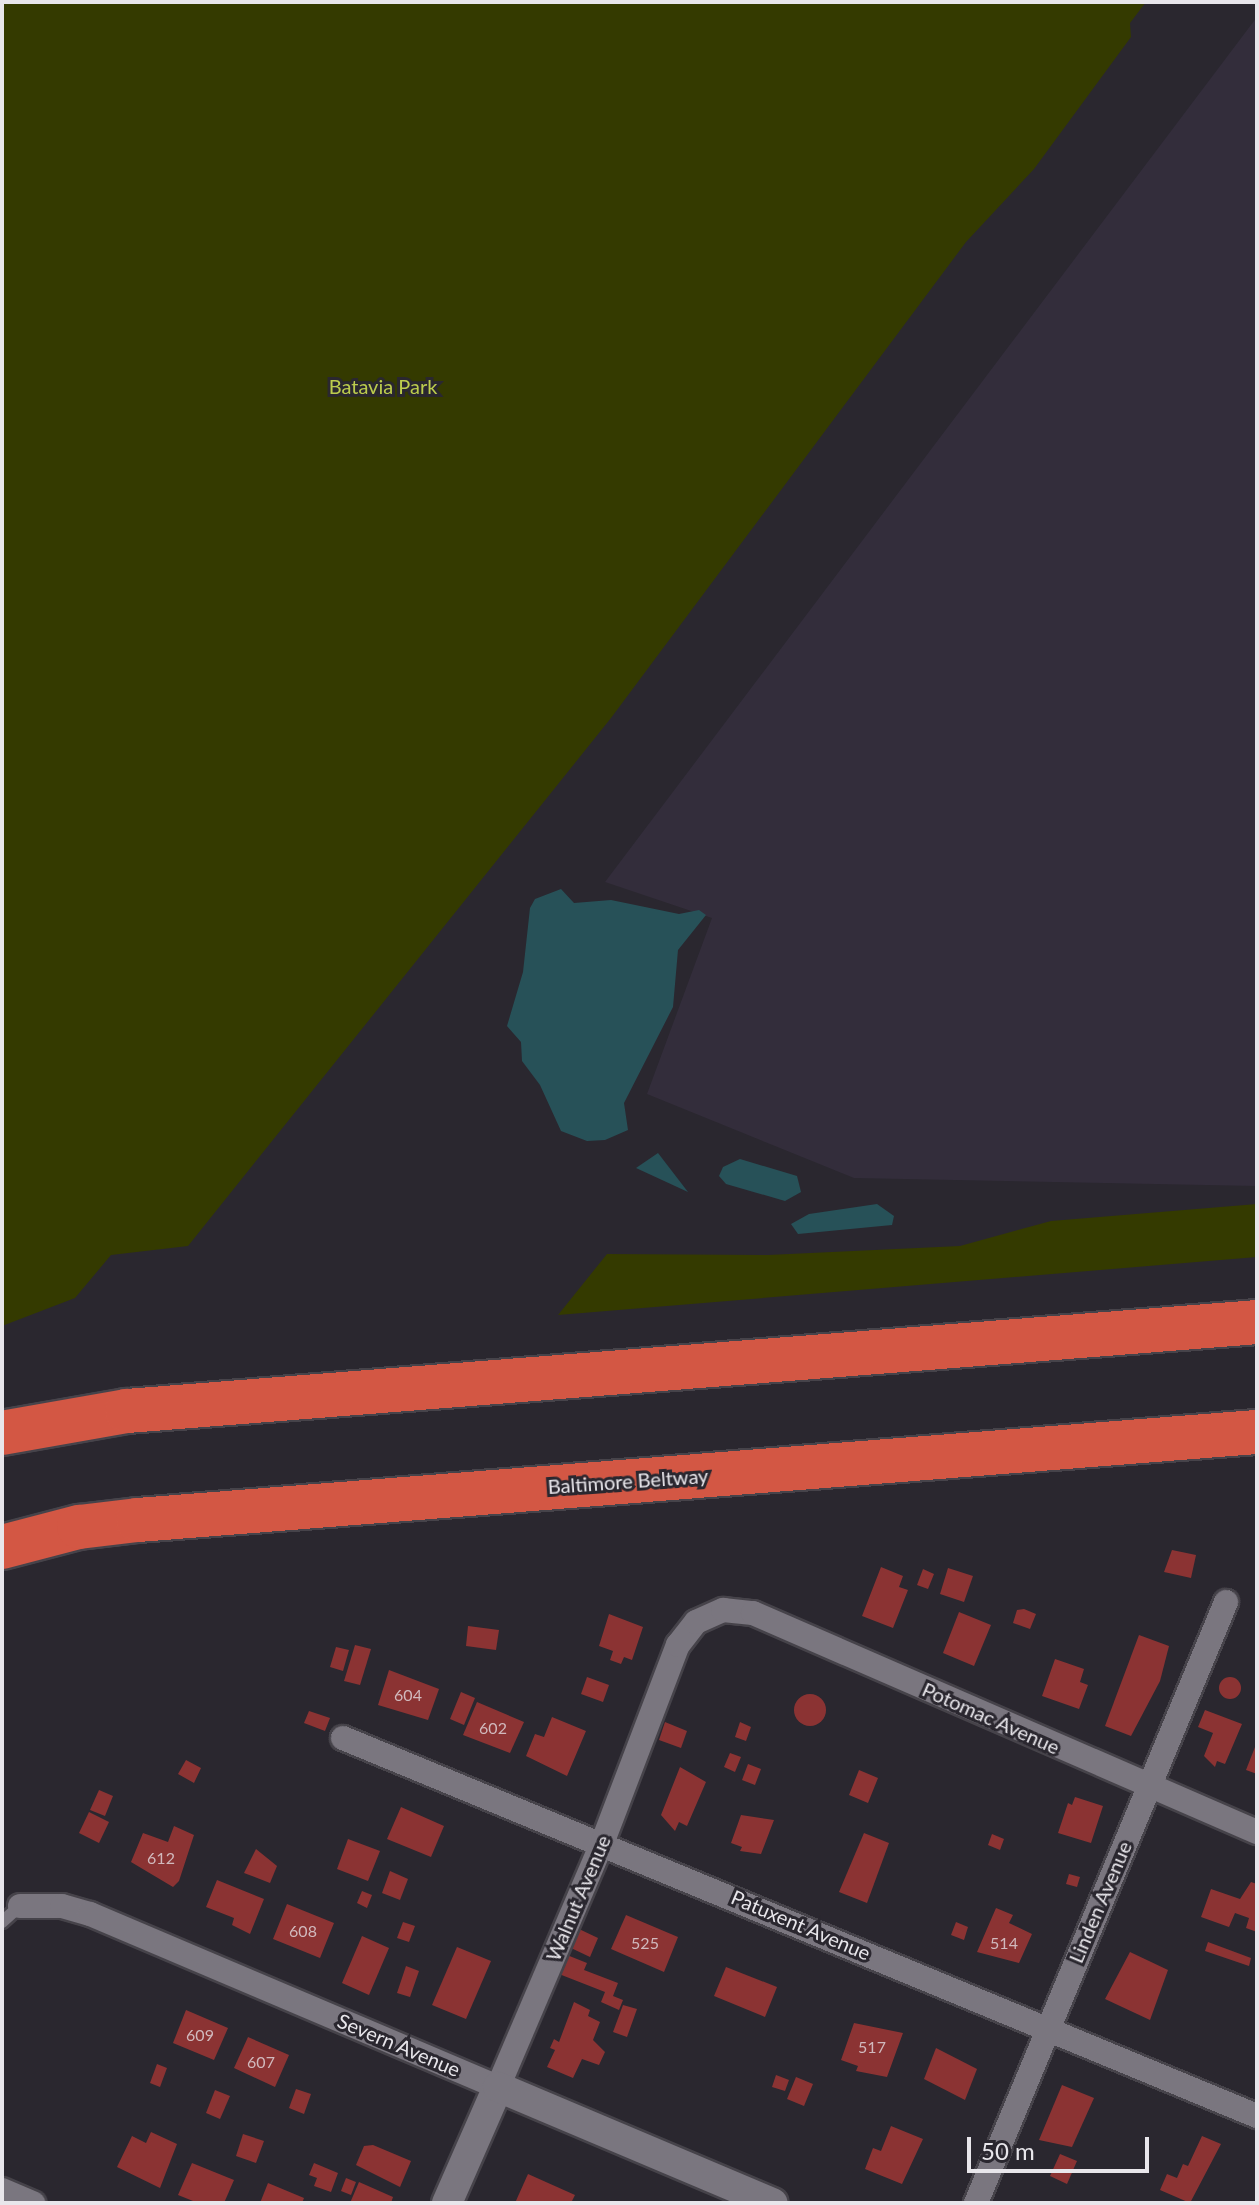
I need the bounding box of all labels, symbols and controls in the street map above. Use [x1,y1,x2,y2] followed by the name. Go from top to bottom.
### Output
[329,374,437,398] park label: Batavia Park
[547,1463,709,1499] street label: Baltimore Beltway
[918,1677,1064,1759] street label: Potomac Avenue
[394,1685,422,1705] house number: 604
[479,1718,507,1738] house number: 602
[541,1831,615,1965] street label: Walnut Avenue
[1063,1837,1137,1967] street label: Linden Avenue
[147,1848,175,1868] house number: 612
[728,1885,874,1965] street label: Patuxent Avenue
[289,1921,317,1941] house number: 608
[631,1933,659,1953] house number: 525
[990,1933,1018,1953] house number: 514
[334,2008,464,2082] street label: Severn Avenue
[186,2025,214,2045] house number: 609
[858,2037,886,2057] house number: 517
[247,2052,275,2072] house number: 607
[971,2121,1153,2171] scale bar
[981,2136,1035,2165] text: 50 m

